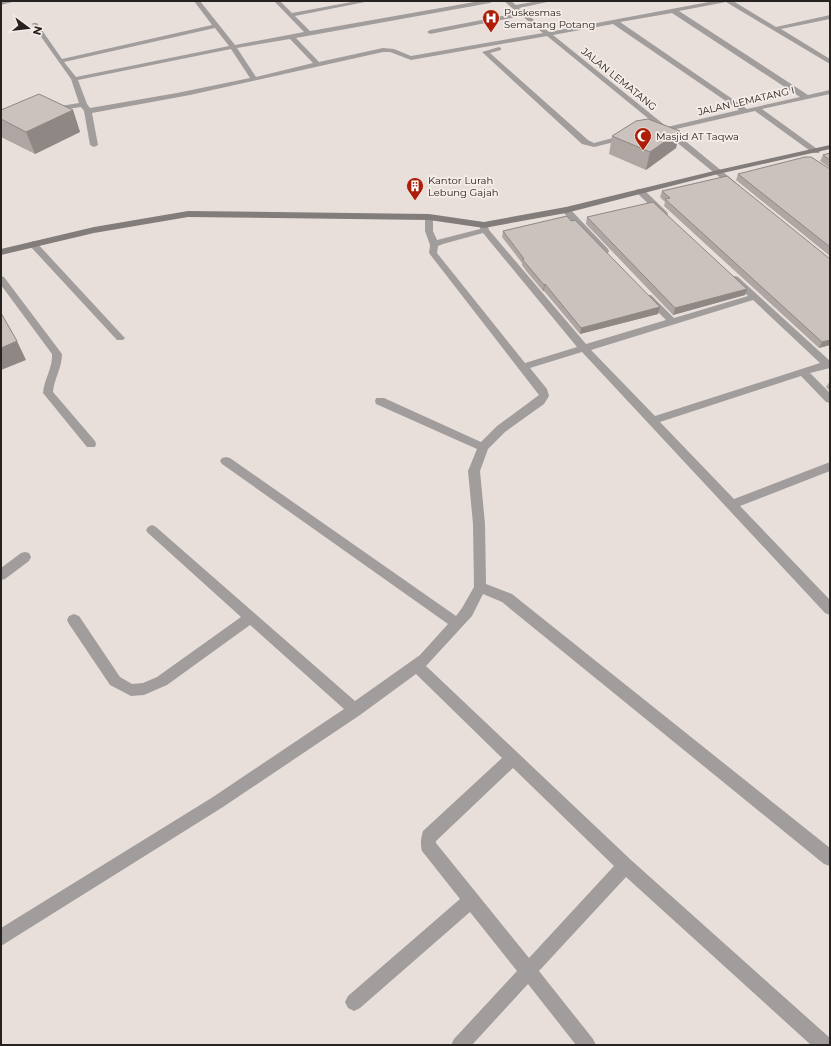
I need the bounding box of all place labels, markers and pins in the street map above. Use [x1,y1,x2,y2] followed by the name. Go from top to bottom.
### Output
[504,6,595,31] place label: Puskesmas Sematang Potang
[481,8,501,33] hospital icon: Puskesmas Sematang Potang
[633,126,653,151] mosque icon: Masjid AT Taqwa
[656,130,739,143] place label: Masjid AT Taqwa
[428,174,499,199] place label: Kantor Lurah Lebung Gajah
[405,176,425,201] building icon: Kantor Lurah Lebung Gajah

